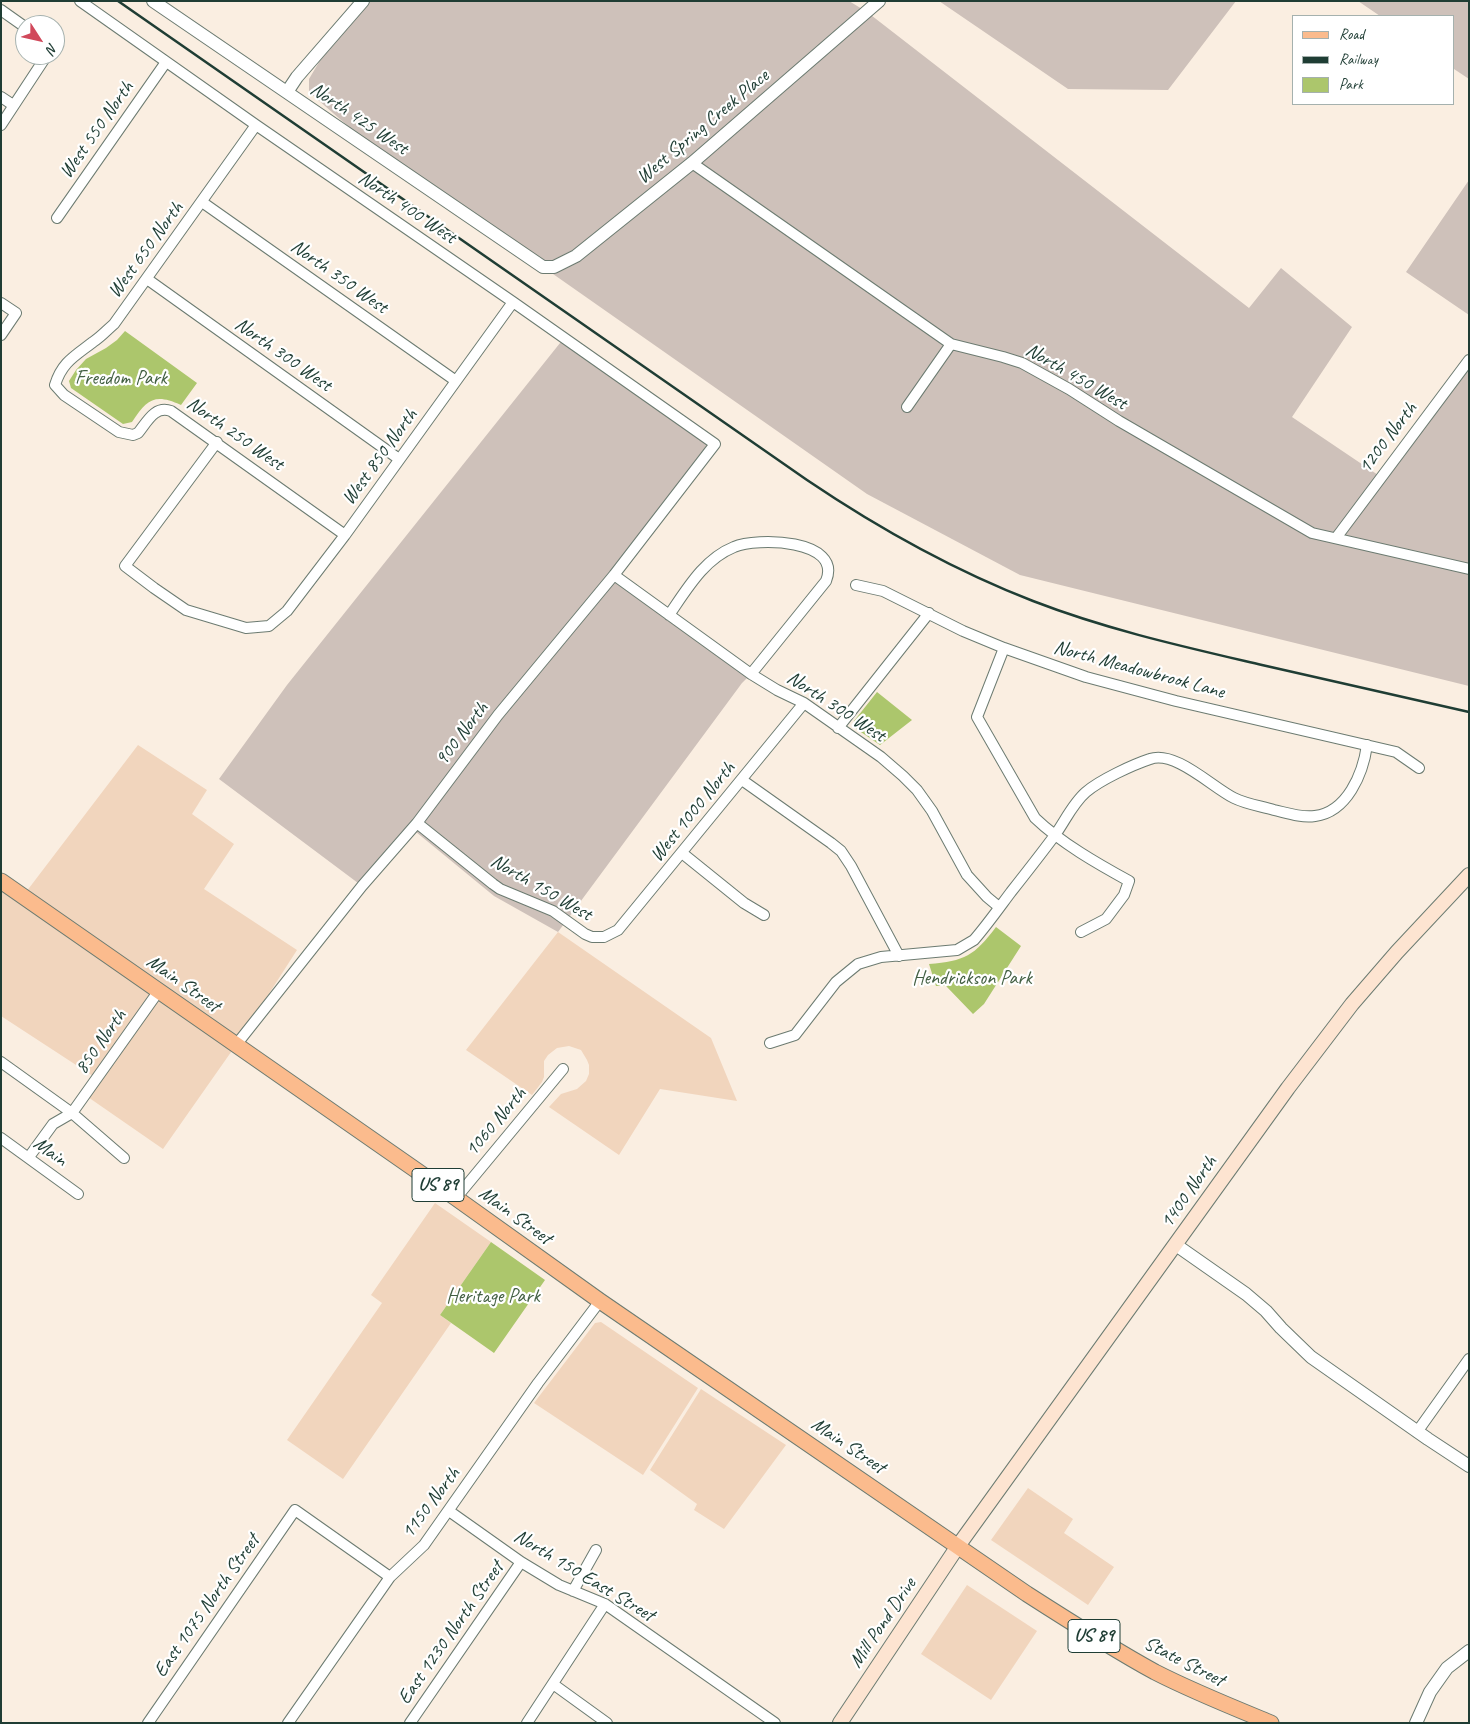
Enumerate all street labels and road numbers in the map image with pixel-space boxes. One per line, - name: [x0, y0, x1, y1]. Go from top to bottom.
- street label: West Spring Creek Place: [632, 65, 774, 189]
- street label: West 550 North: [55, 77, 139, 183]
- street label: North 425 West: [305, 77, 413, 161]
- street label: North 400 West: [353, 166, 461, 250]
- street label: West 650 North: [103, 197, 189, 303]
- street label: North 350 West: [286, 235, 392, 319]
- street label: North 300 West: [230, 313, 336, 397]
- street label: North 450 West: [1021, 338, 1131, 416]
- street label: North 250 West: [182, 392, 288, 476]
- street label: 1200 North: [1354, 398, 1422, 478]
- street label: West 850 North: [337, 404, 423, 510]
- street label: North Meadowbrook Lane: [1051, 636, 1227, 704]
- street label: North 300 West: [782, 666, 890, 748]
- street label: 900 North: [430, 697, 494, 771]
- street label: West 1000 North: [645, 757, 741, 867]
- street label: North 150 West: [486, 849, 596, 927]
- street label: Main Street: [142, 950, 224, 1018]
- street label: 850 North: [70, 1005, 132, 1079]
- street label: 1060 North: [460, 1083, 532, 1161]
- street label: Main: [28, 1132, 72, 1172]
- street label: 1400 North: [1155, 1151, 1223, 1233]
- road number: US 89: [412, 1168, 464, 1202]
- street label: Main Street: [474, 1182, 556, 1250]
- street label: Main Street: [806, 1412, 890, 1480]
- street label: 1150 North: [397, 1463, 465, 1543]
- street label: North 150 East Street: [509, 1525, 659, 1627]
- street label: East 1075 North Street: [149, 1530, 265, 1682]
- street label: East 1230 North Street: [393, 1557, 509, 1709]
- street label: Mill Pond Drive: [844, 1573, 922, 1673]
- road number: US 89: [1068, 1620, 1120, 1652]
- street label: State Street: [1140, 1632, 1228, 1692]

